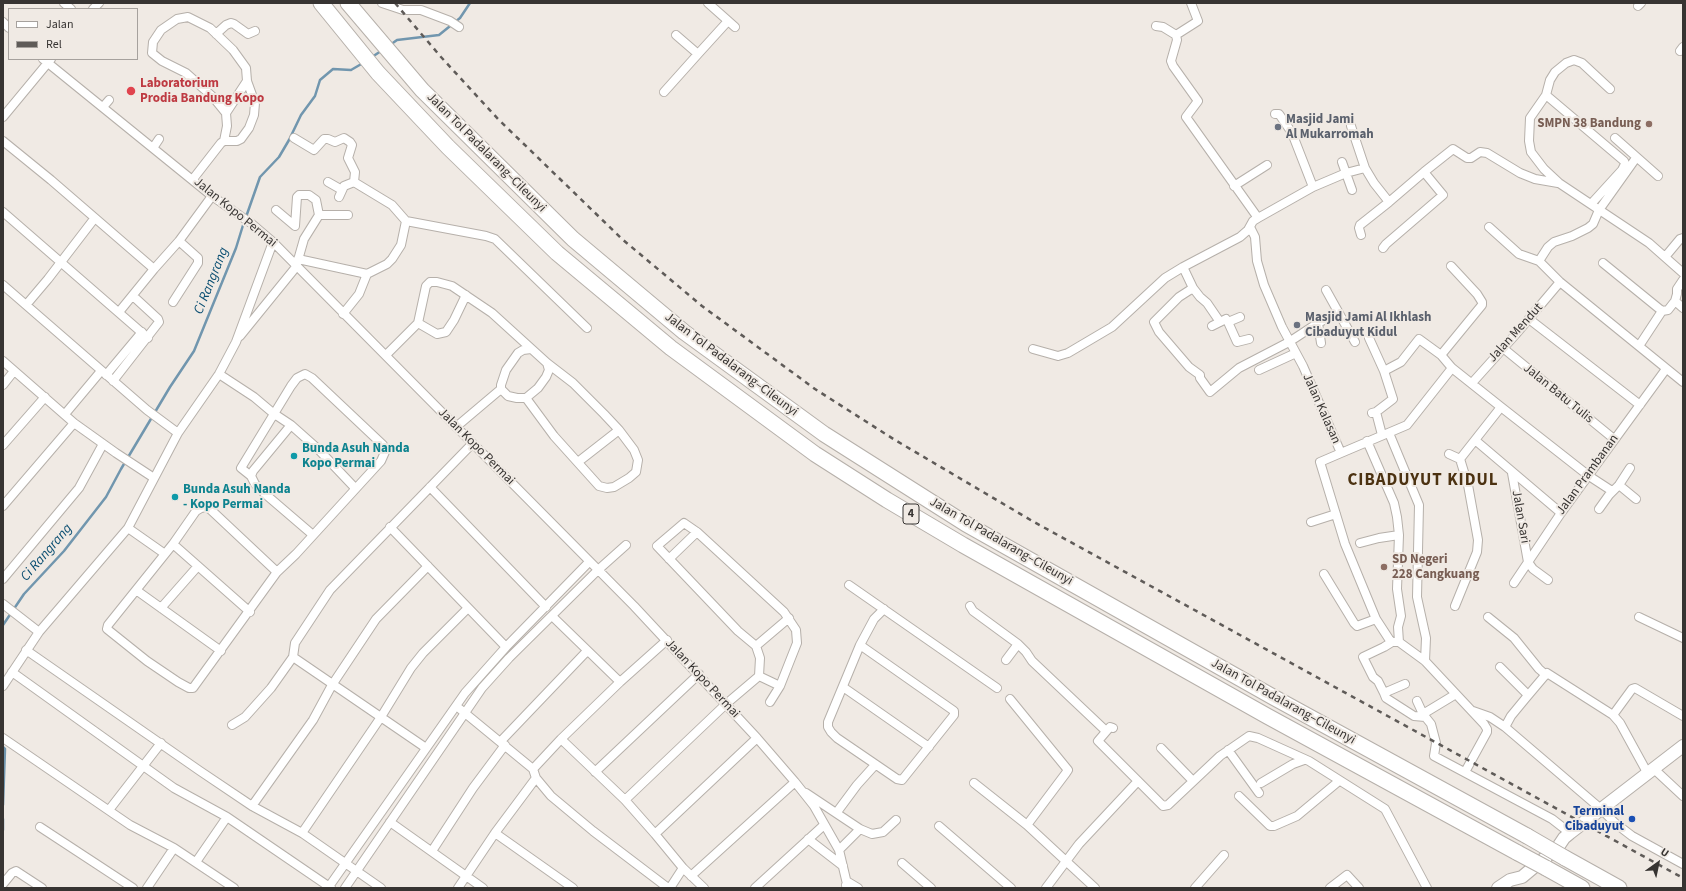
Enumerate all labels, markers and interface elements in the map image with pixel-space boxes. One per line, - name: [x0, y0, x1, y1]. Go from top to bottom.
- legend: [8, 8, 138, 60]
- text: Jalan: [46, 16, 73, 33]
- text: Rel: [46, 36, 62, 53]
- place label: Laboratorium Prodia Bandung Kopo: [140, 76, 264, 107]
- marker: Laboratorium Prodia Bandung Kopo: [125, 85, 137, 97]
- street label: Jalan Tol Padalarang–Cileunyi: [423, 90, 549, 216]
- place label: Masjid Jami Al Mukarromah: [1286, 112, 1374, 143]
- place label: SMPN 38 Bandung: [1537, 116, 1641, 132]
- marker: SMPN 38 Bandung: [1644, 119, 1654, 129]
- marker: Masjid Jami Al Mukarromah: [1273, 122, 1283, 132]
- street label: Jalan Kopo Permai: [190, 175, 280, 251]
- water label: Ci Rangrang: [191, 245, 233, 317]
- street label: Jalan Mendut: [1485, 300, 1547, 366]
- street label: Jalan Tol Padalarang–Cileunyi: [661, 310, 801, 420]
- place label: Masjid Jami Al Ikhlash Cibaduyut Kidul: [1305, 310, 1432, 341]
- marker: Masjid Jami Al Ikhlash Cibaduyut Kidul: [1292, 320, 1302, 330]
- street label: Jalan Batu Tulis: [1520, 361, 1596, 427]
- street label: Jalan Kalasan: [1299, 371, 1343, 447]
- street label: Jalan Kopo Permai: [434, 405, 518, 489]
- street label: Jalan Prambanan: [1554, 432, 1622, 518]
- place label: Bunda Asuh Nanda Kopo Permai: [302, 441, 410, 472]
- marker: Bunda Asuh Nanda Kopo Permai: [289, 451, 299, 461]
- district label: CIBADUYUT KIDUL: [1347, 471, 1499, 491]
- place label: Bunda Asuh Nanda - Kopo Permai: [183, 482, 291, 513]
- street label: Jalan Sari: [1508, 489, 1532, 545]
- marker: Bunda Asuh Nanda - Kopo Permai: [170, 492, 180, 502]
- street label: Jalan Tol Padalarang–Cileunyi: [927, 495, 1075, 589]
- road number: 4: [903, 504, 919, 524]
- water label: Ci Rangrang: [17, 521, 77, 585]
- place label: SD Negeri 228 Cangkuang: [1392, 552, 1479, 583]
- marker: SD Negeri 228 Cangkuang: [1379, 562, 1389, 572]
- street label: Jalan Kopo Permai: [661, 636, 743, 722]
- street label: Jalan Tol Padalarang–Cileunyi: [1208, 656, 1358, 748]
- place label: Terminal Cibaduyut: [1565, 804, 1624, 835]
- marker: Terminal Cibaduyut: [1627, 814, 1637, 824]
- north arrow: [1638, 843, 1678, 883]
- text: U: [1658, 844, 1672, 861]

